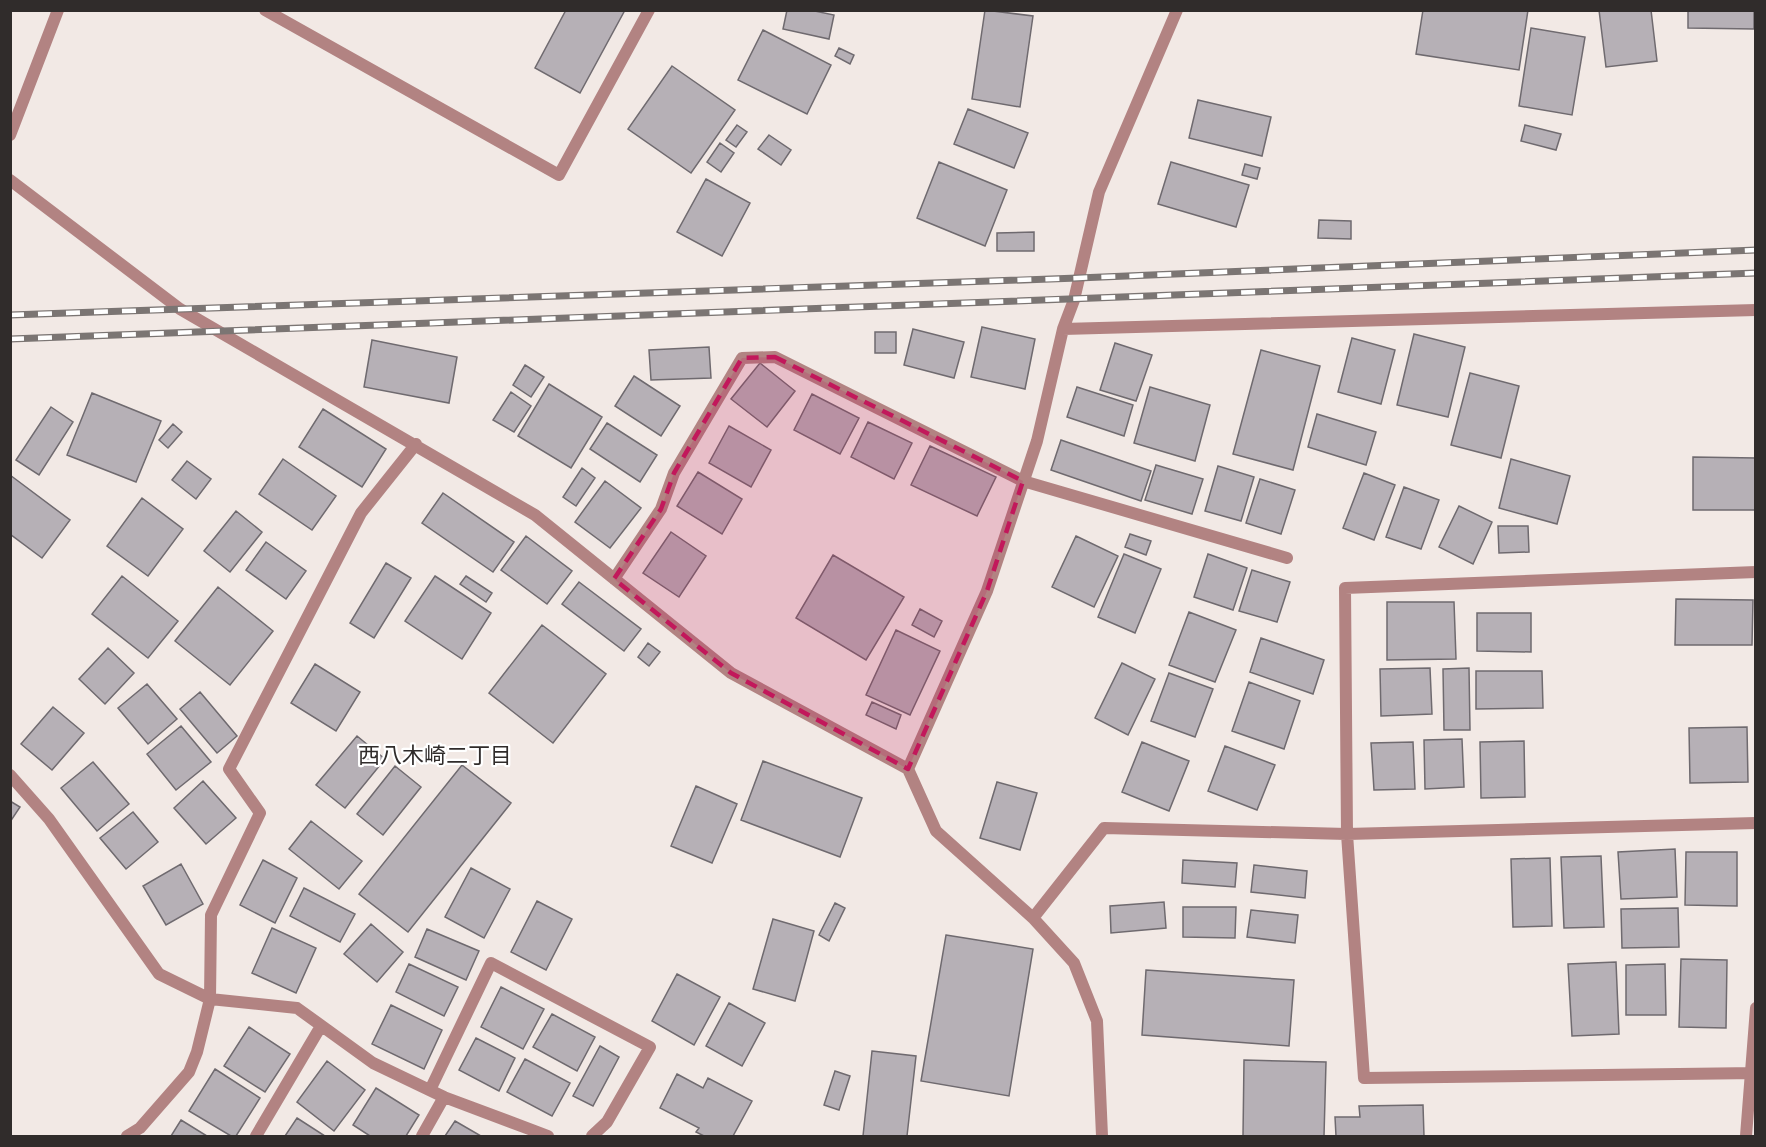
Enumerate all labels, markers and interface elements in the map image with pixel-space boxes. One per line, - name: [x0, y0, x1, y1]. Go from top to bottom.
- district label: 西八木崎二丁目: [358, 742, 512, 769]

